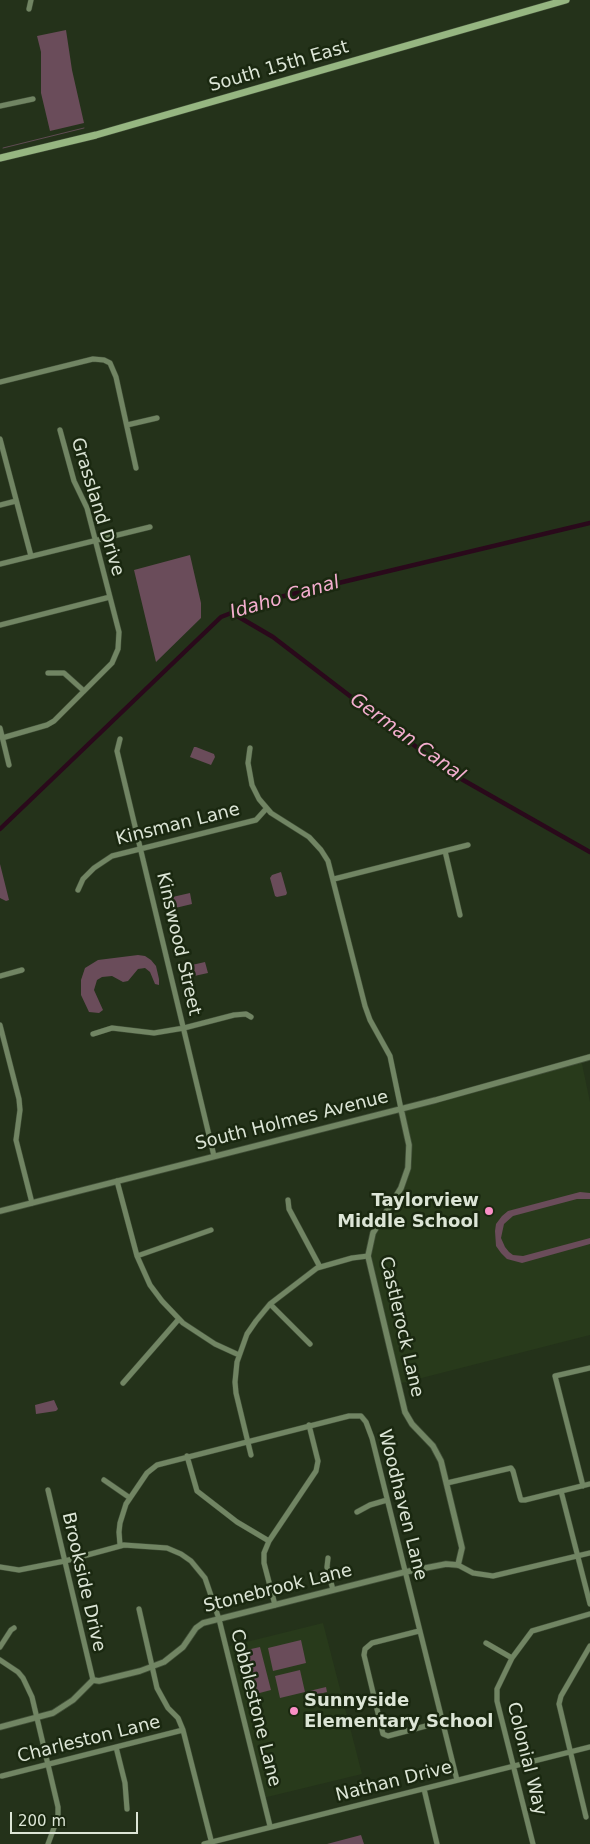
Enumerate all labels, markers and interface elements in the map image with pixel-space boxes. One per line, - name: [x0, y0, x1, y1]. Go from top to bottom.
- street label: South 15th East: [207, 37, 351, 97]
- street label: Grassland Drive: [66, 435, 128, 579]
- water label: Idaho Canal: [228, 571, 342, 625]
- water label: German Canal: [345, 689, 469, 787]
- street label: Kinsman Lane: [114, 799, 242, 851]
- street label: Kinswood Street: [151, 870, 205, 1018]
- street label: South Holmes Avenue: [193, 1087, 391, 1155]
- place label: Taylorview Middle School: [337, 1190, 479, 1232]
- marker: Taylorview Middle School: [483, 1205, 495, 1217]
- street label: Castlerock Lane: [374, 1255, 428, 1399]
- street label: Woodhaven Lane: [373, 1427, 431, 1583]
- street label: Brookside Drive: [56, 1510, 110, 1654]
- street label: Stonebrook Lane: [202, 1560, 354, 1618]
- street label: Cobblestone Lane: [225, 1627, 285, 1789]
- place label: Sunnyside Elementary School: [304, 1690, 493, 1732]
- street label: Colonial Way: [501, 1700, 551, 1818]
- marker: Sunnyside Elementary School: [288, 1705, 300, 1717]
- street label: Charleston Lane: [15, 1712, 163, 1768]
- street label: Nathan Drive: [334, 1757, 454, 1807]
- scale bar: [12, 1802, 140, 1834]
- text: 200 m: [18, 1812, 66, 1830]

